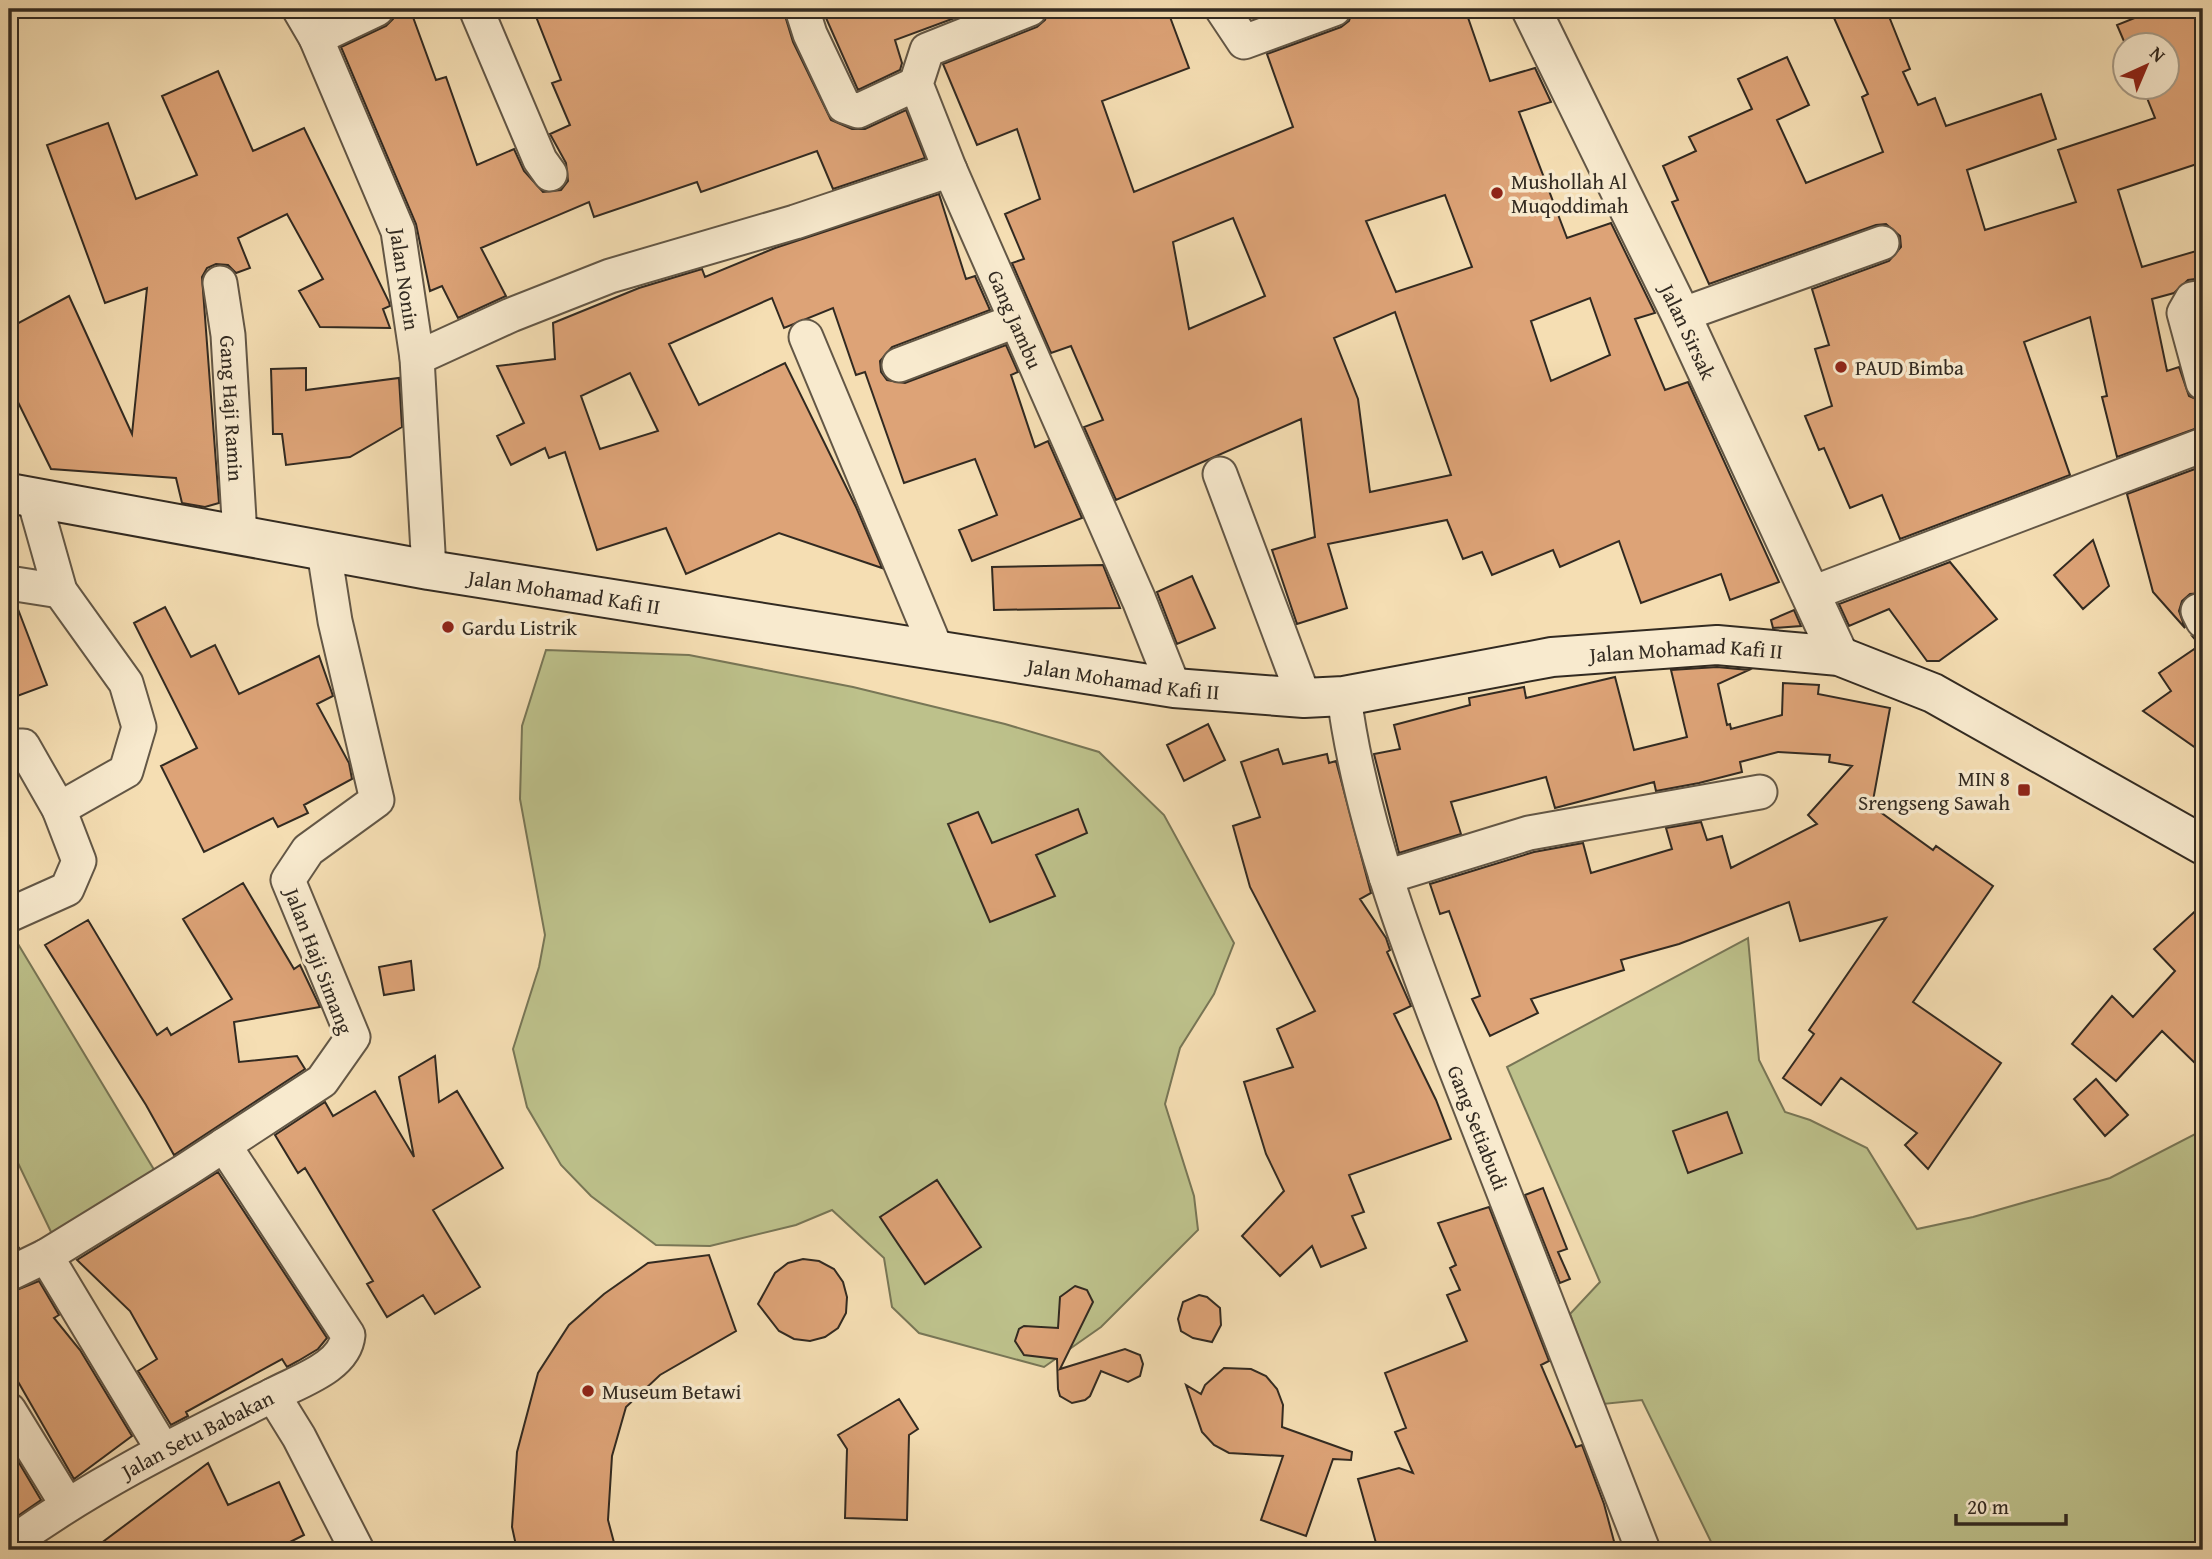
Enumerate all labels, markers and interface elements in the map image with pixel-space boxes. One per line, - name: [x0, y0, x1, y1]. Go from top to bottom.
- north arrow: [2110, 32, 2180, 102]
- text: N: [2144, 39, 2172, 68]
- place label: Mushollah Al Muqoddimah: [1511, 166, 1629, 221]
- marker: Mushollah Al Muqoddimah: [1489, 185, 1505, 201]
- street label: Jalan Nonin: [382, 223, 428, 332]
- street label: Gang Jambu: [980, 265, 1051, 374]
- street label: Jalan Sirsak: [1651, 276, 1724, 385]
- street label: Gang Haji Ramin: [213, 334, 252, 482]
- place label: PAUD Bimba: [1855, 352, 1964, 383]
- marker: PAUD Bimba: [1833, 359, 1849, 375]
- street label: Jalan Mohamad Kafi II: [463, 560, 663, 622]
- place label: Gardu Listrik: [462, 612, 577, 643]
- marker: Gardu Listrik: [440, 619, 456, 635]
- street label: Jalan Mohamad Kafi II: [1585, 629, 1784, 670]
- street label: Jalan Mohamad Kafi II: [1022, 649, 1221, 707]
- place label: MIN 8 Srengseng Sawah: [1858, 763, 2010, 818]
- marker: MIN 8 Srengseng Sawah: [2016, 782, 2032, 798]
- street label: Jalan Haji Simang: [276, 881, 361, 1039]
- street label: Gang Setiabudi: [1440, 1060, 1517, 1195]
- place label: Museum Betawi: [602, 1376, 742, 1407]
- street label: Jalan Setu Babakan: [113, 1382, 279, 1488]
- marker: Museum Betawi: [580, 1383, 596, 1399]
- scale bar: [1956, 1482, 2067, 1526]
- text: 20 m: [1967, 1491, 2009, 1522]

